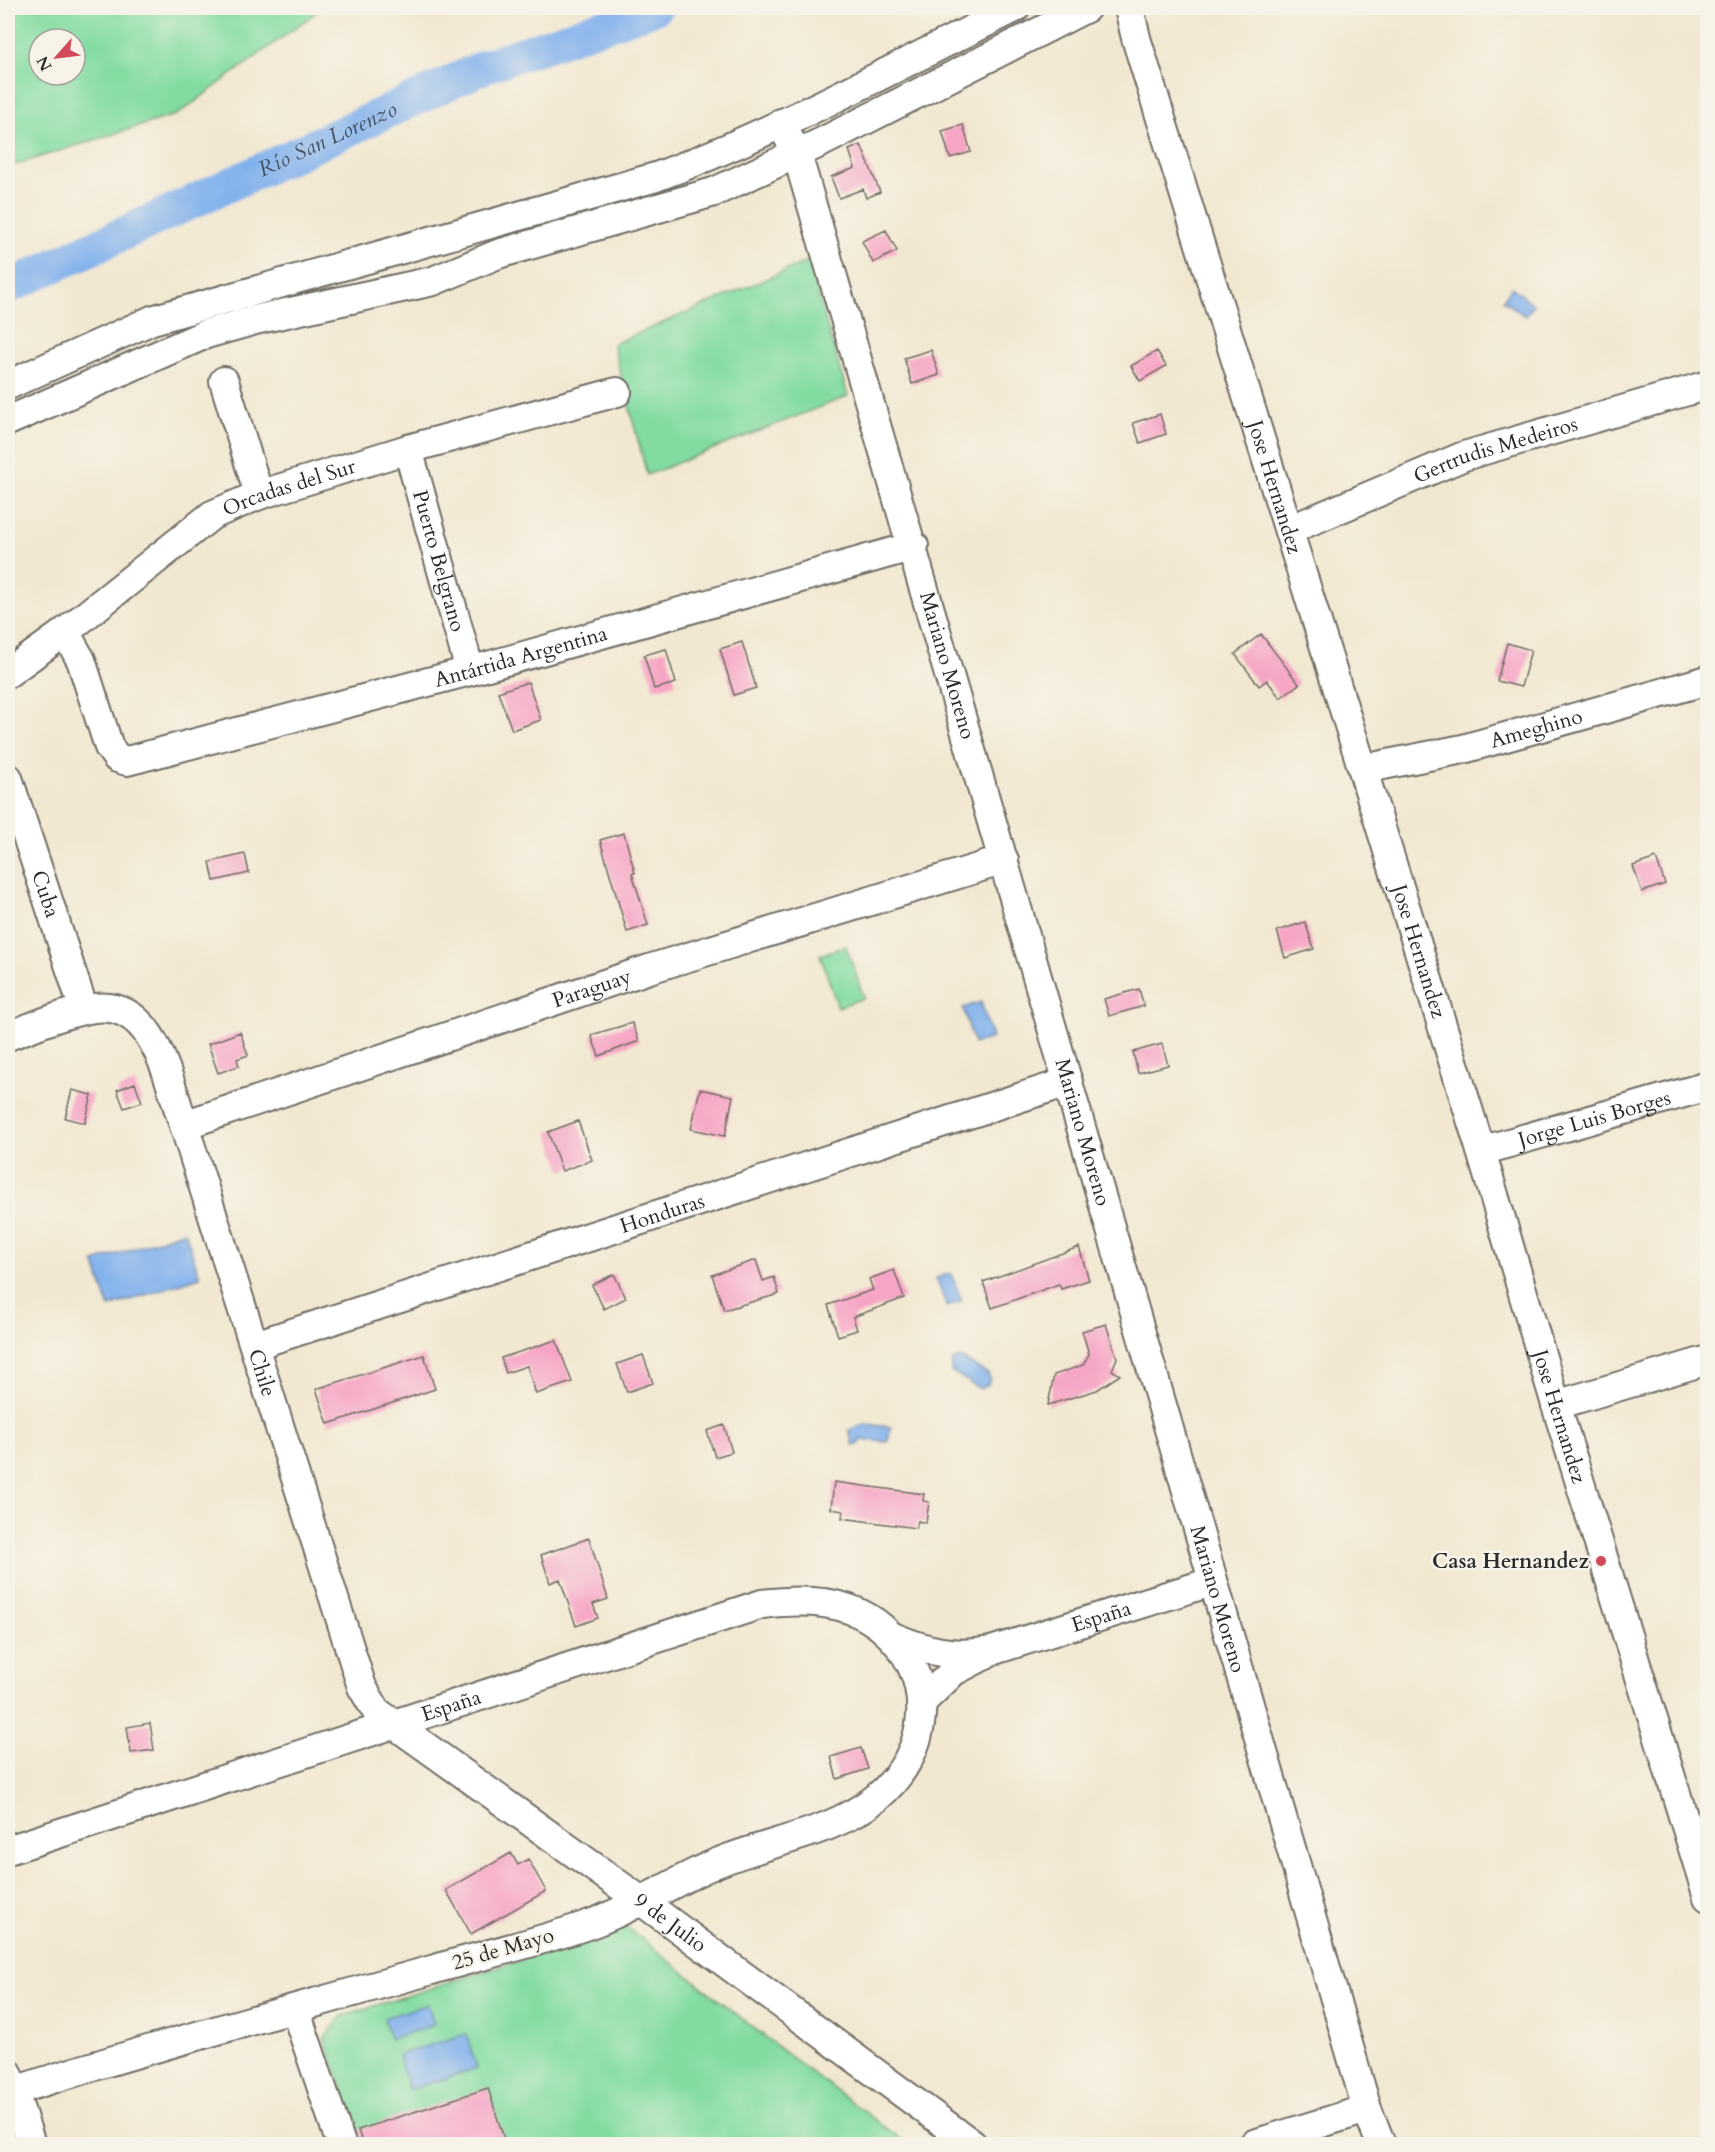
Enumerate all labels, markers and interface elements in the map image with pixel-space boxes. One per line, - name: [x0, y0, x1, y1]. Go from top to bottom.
- north arrow: [27, 27, 87, 87]
- text: N: [32, 52, 58, 75]
- water label: Río San Lorenzo: [253, 94, 402, 184]
- street label: Gertrudis Medeiros: [1409, 409, 1581, 490]
- street label: Jose Hernandez: [1240, 414, 1310, 558]
- street label: Orcadas del Sur: [218, 451, 359, 523]
- street label: Puerto Belgrano: [406, 487, 473, 635]
- street label: Mariano Moreno: [912, 588, 983, 742]
- street label: Antártida Argentina: [431, 619, 610, 694]
- street label: Ameghino: [1487, 702, 1586, 755]
- street label: Cuba: [25, 867, 67, 921]
- street label: Jose Hernandez: [1384, 878, 1454, 1022]
- street label: Paraguay: [548, 961, 635, 1015]
- street label: Mariano Moreno: [1048, 1055, 1118, 1209]
- street label: Jorge Luis Borges: [1512, 1083, 1674, 1155]
- street label: Honduras: [616, 1186, 708, 1241]
- street label: Jose Hernandez: [1525, 1343, 1594, 1488]
- street label: Chile: [241, 1345, 284, 1400]
- street label: Mariano Moreno: [1183, 1522, 1253, 1676]
- place label: Casa Hernandez: [1432, 1547, 1590, 1576]
- marker: Casa Hernandez: [1594, 1554, 1608, 1568]
- street label: España: [1067, 1593, 1135, 1639]
- street label: España: [417, 1682, 485, 1729]
- street label: 9 de Julio: [628, 1886, 713, 1959]
- street label: 25 de Mayo: [449, 1921, 557, 1977]

